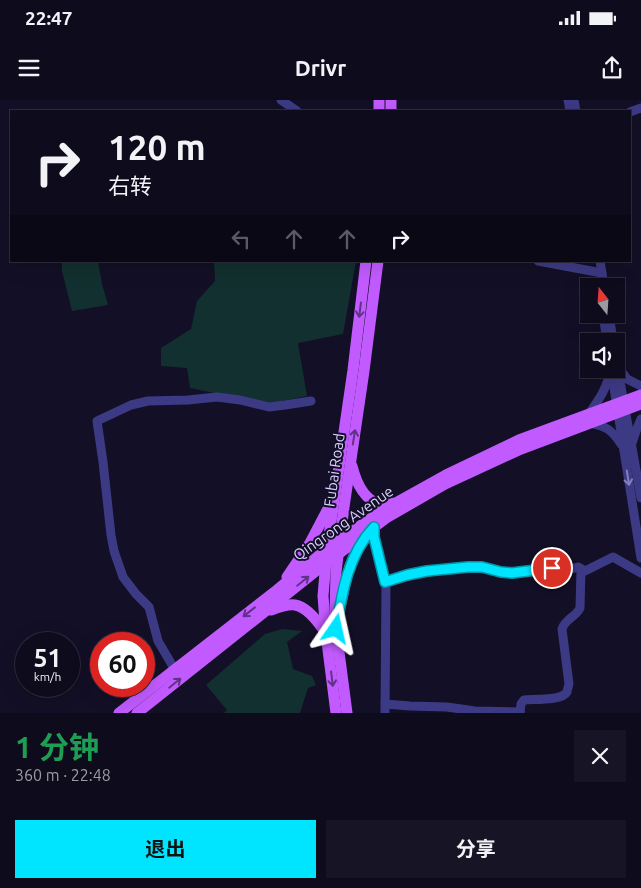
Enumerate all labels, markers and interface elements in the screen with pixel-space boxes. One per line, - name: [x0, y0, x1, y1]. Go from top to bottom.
- text: 22:47: [25, 7, 73, 29]
- icon: menu: [15, 54, 43, 82]
- icon: share: [598, 54, 626, 82]
- text: Drivr: [295, 55, 346, 80]
- text: 120 m: [108, 127, 206, 167]
- icon: right: [25, 130, 90, 195]
- text: 右转: [108, 173, 152, 198]
- icon: left: [227, 225, 255, 253]
- icon: ahead: [280, 225, 308, 253]
- icon: ahead: [333, 225, 361, 253]
- icon: right: [386, 225, 414, 253]
- north arrow: [580, 278, 625, 322]
- map controls: [580, 278, 625, 378]
- one-way arrow: [355, 301, 365, 317]
- button: sound: [580, 333, 625, 378]
- one-way arrow: [349, 429, 359, 445]
- street label: Fubai Road: [320, 432, 348, 508]
- one-way arrow: [624, 469, 634, 485]
- street label: Qingrong Avenue: [290, 482, 396, 564]
- pin: [531, 547, 573, 589]
- icon: arrive: [538, 554, 566, 582]
- one-way arrow: [296, 576, 309, 587]
- position arrow: [309, 602, 361, 654]
- one-way arrow: [243, 606, 256, 617]
- speed limit sign: 60: [90, 632, 155, 697]
- text: 51: [33, 644, 62, 672]
- text: km/h: [34, 670, 61, 683]
- one-way arrow: [327, 671, 337, 687]
- one-way arrow: [169, 677, 182, 688]
- text: 1 分钟: [15, 730, 99, 764]
- button: close: [574, 730, 626, 782]
- text: 360 m · 22:48: [15, 766, 111, 784]
- button: 退出: [15, 820, 316, 878]
- button: 分享: [326, 820, 626, 878]

